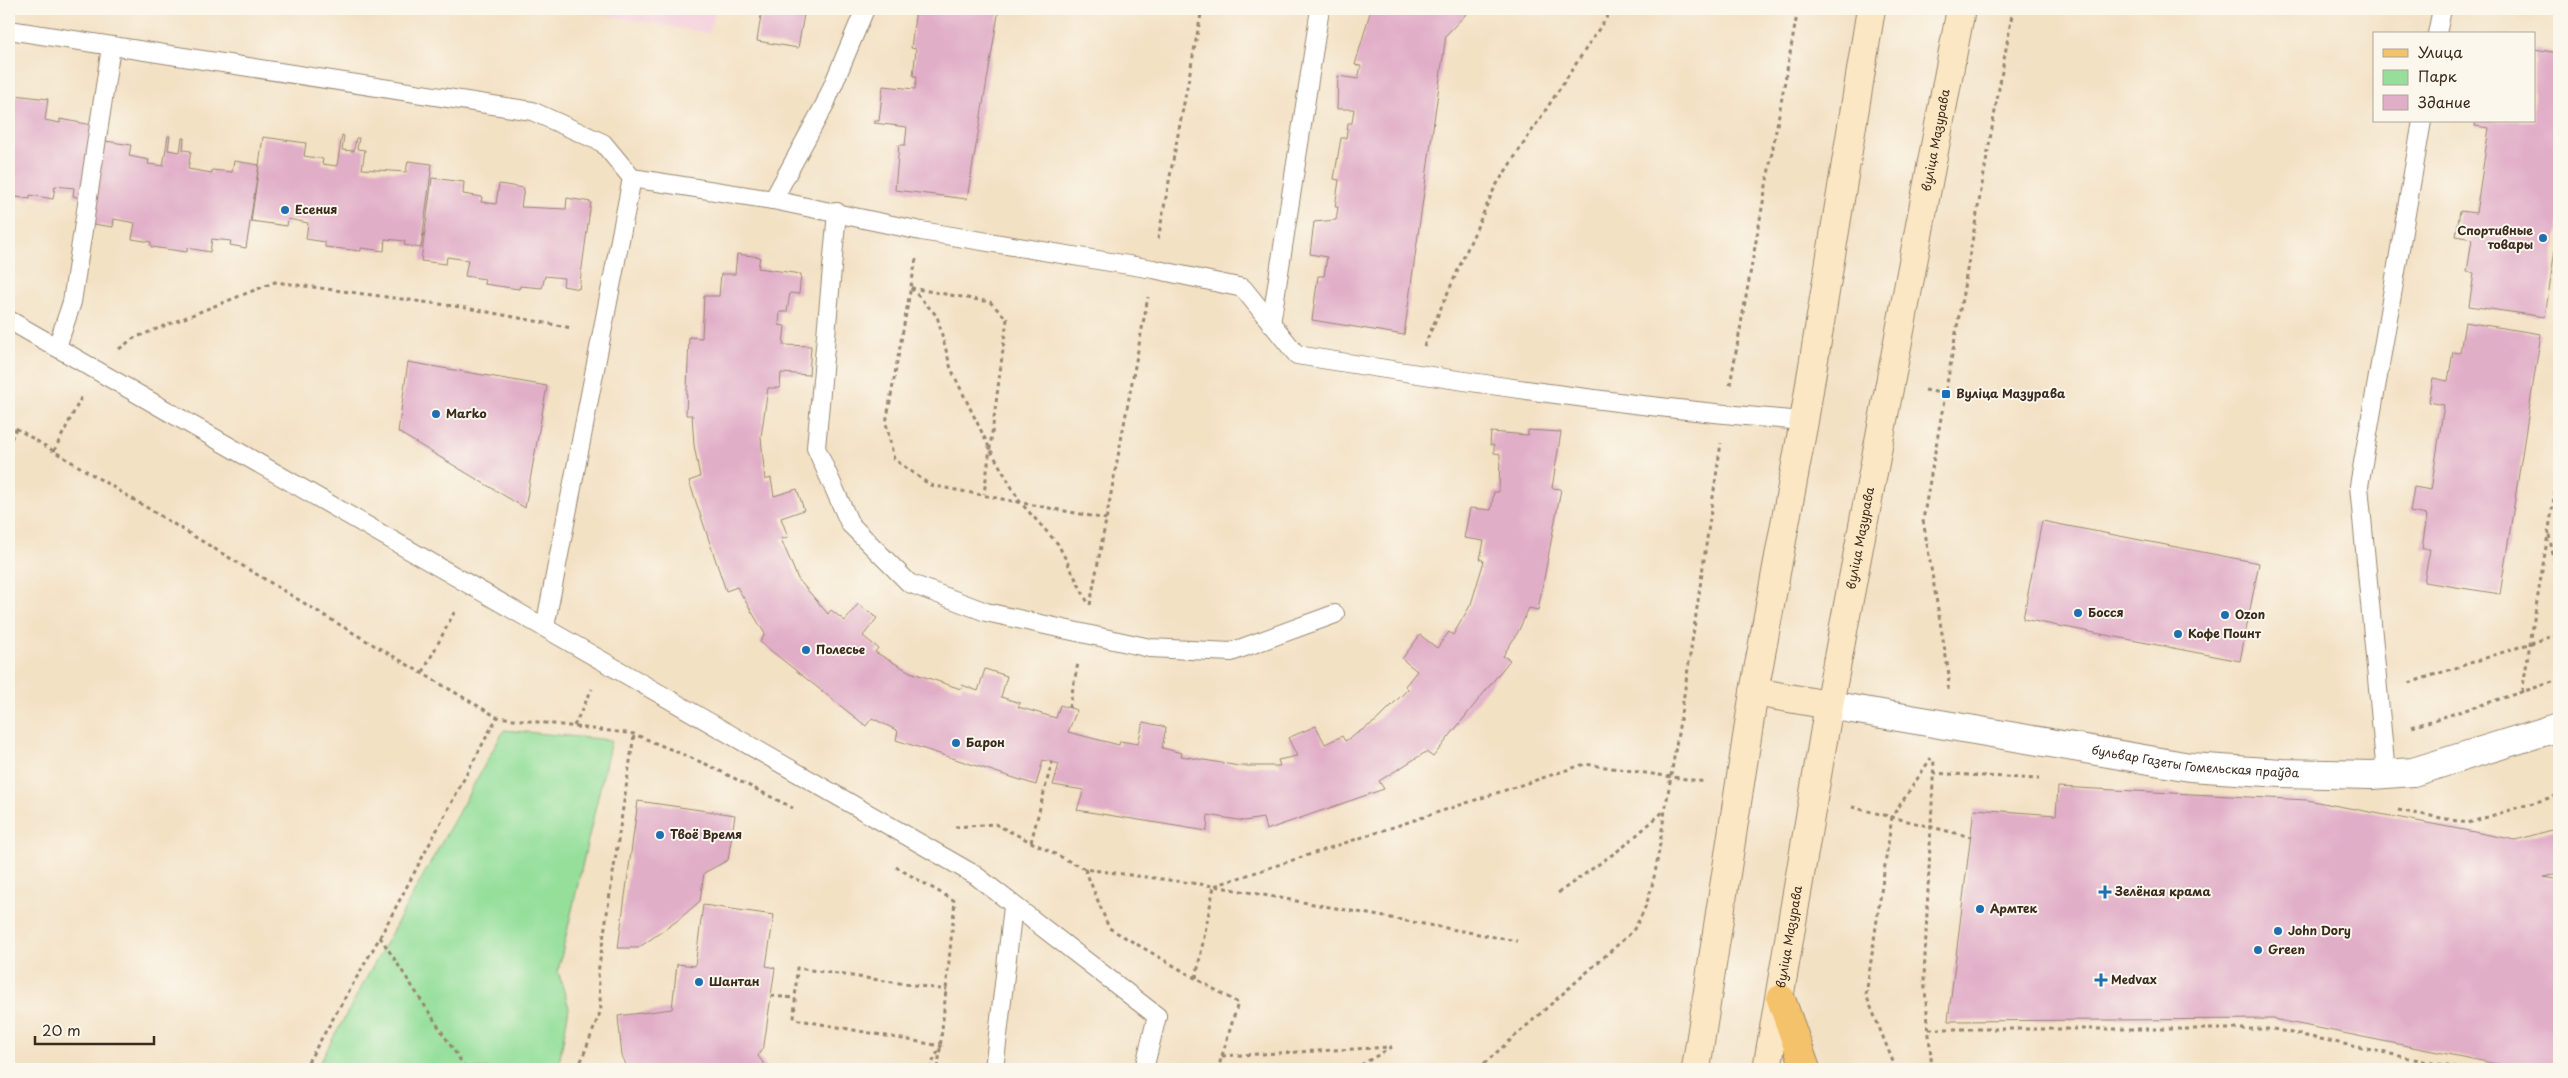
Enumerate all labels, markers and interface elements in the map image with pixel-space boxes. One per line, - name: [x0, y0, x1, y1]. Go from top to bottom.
- legend: [2373, 32, 2536, 122]
- text: Улица: [2418, 40, 2463, 63]
- text: Парк: [2418, 64, 2457, 87]
- street label: вуліца Мазурава: [1917, 87, 1954, 193]
- text: Здание: [2418, 90, 2471, 113]
- place label: Есения: [295, 200, 338, 218]
- marker: Есения: [279, 204, 291, 216]
- place label: Спортивные товары: [2457, 221, 2533, 253]
- marker: Спортивные товары: [2537, 232, 2549, 244]
- place label: Вуліца Мазурава: [1956, 384, 2066, 402]
- marker: Вуліца Мазурава: [1940, 388, 1952, 400]
- place label: Marko: [446, 404, 487, 422]
- marker: Marko: [430, 408, 442, 420]
- street label: вуліца Мазурава: [1841, 485, 1878, 591]
- place label: Босся: [2088, 603, 2124, 621]
- place label: Ozon: [2235, 605, 2265, 623]
- marker: Босся: [2072, 607, 2084, 619]
- marker: Ozon: [2219, 609, 2231, 621]
- place label: Кофе Поинт: [2188, 624, 2262, 642]
- marker: Кофе Поинт: [2172, 628, 2184, 640]
- place label: Полесье: [816, 640, 865, 658]
- marker: Полесье: [800, 644, 812, 656]
- place label: Барон: [966, 733, 1005, 751]
- marker: Барон: [950, 737, 962, 749]
- street label: бульвар Газеты Гомельская праўда: [2090, 740, 2300, 781]
- place label: Твоё Время: [670, 825, 742, 843]
- marker: Твоё Время: [654, 829, 666, 841]
- place label: Зелёная крама: [2114, 882, 2212, 900]
- street label: вуліца Мазурава: [1771, 884, 1806, 989]
- marker: Зелёная крама: [2099, 886, 2111, 898]
- place label: Армтек: [1990, 899, 2038, 917]
- marker: Армтек: [1974, 903, 1986, 915]
- place label: John Dory: [2288, 921, 2351, 939]
- marker: John Dory: [2272, 925, 2284, 937]
- place label: Green: [2268, 940, 2305, 958]
- marker: Green: [2252, 944, 2264, 956]
- place label: Medvax: [2111, 970, 2157, 988]
- place label: Шантан: [709, 972, 760, 990]
- marker: Medvax: [2095, 974, 2107, 986]
- marker: Шантан: [693, 976, 705, 988]
- scale bar: [35, 1013, 154, 1045]
- text: 20 m: [42, 1018, 81, 1041]

